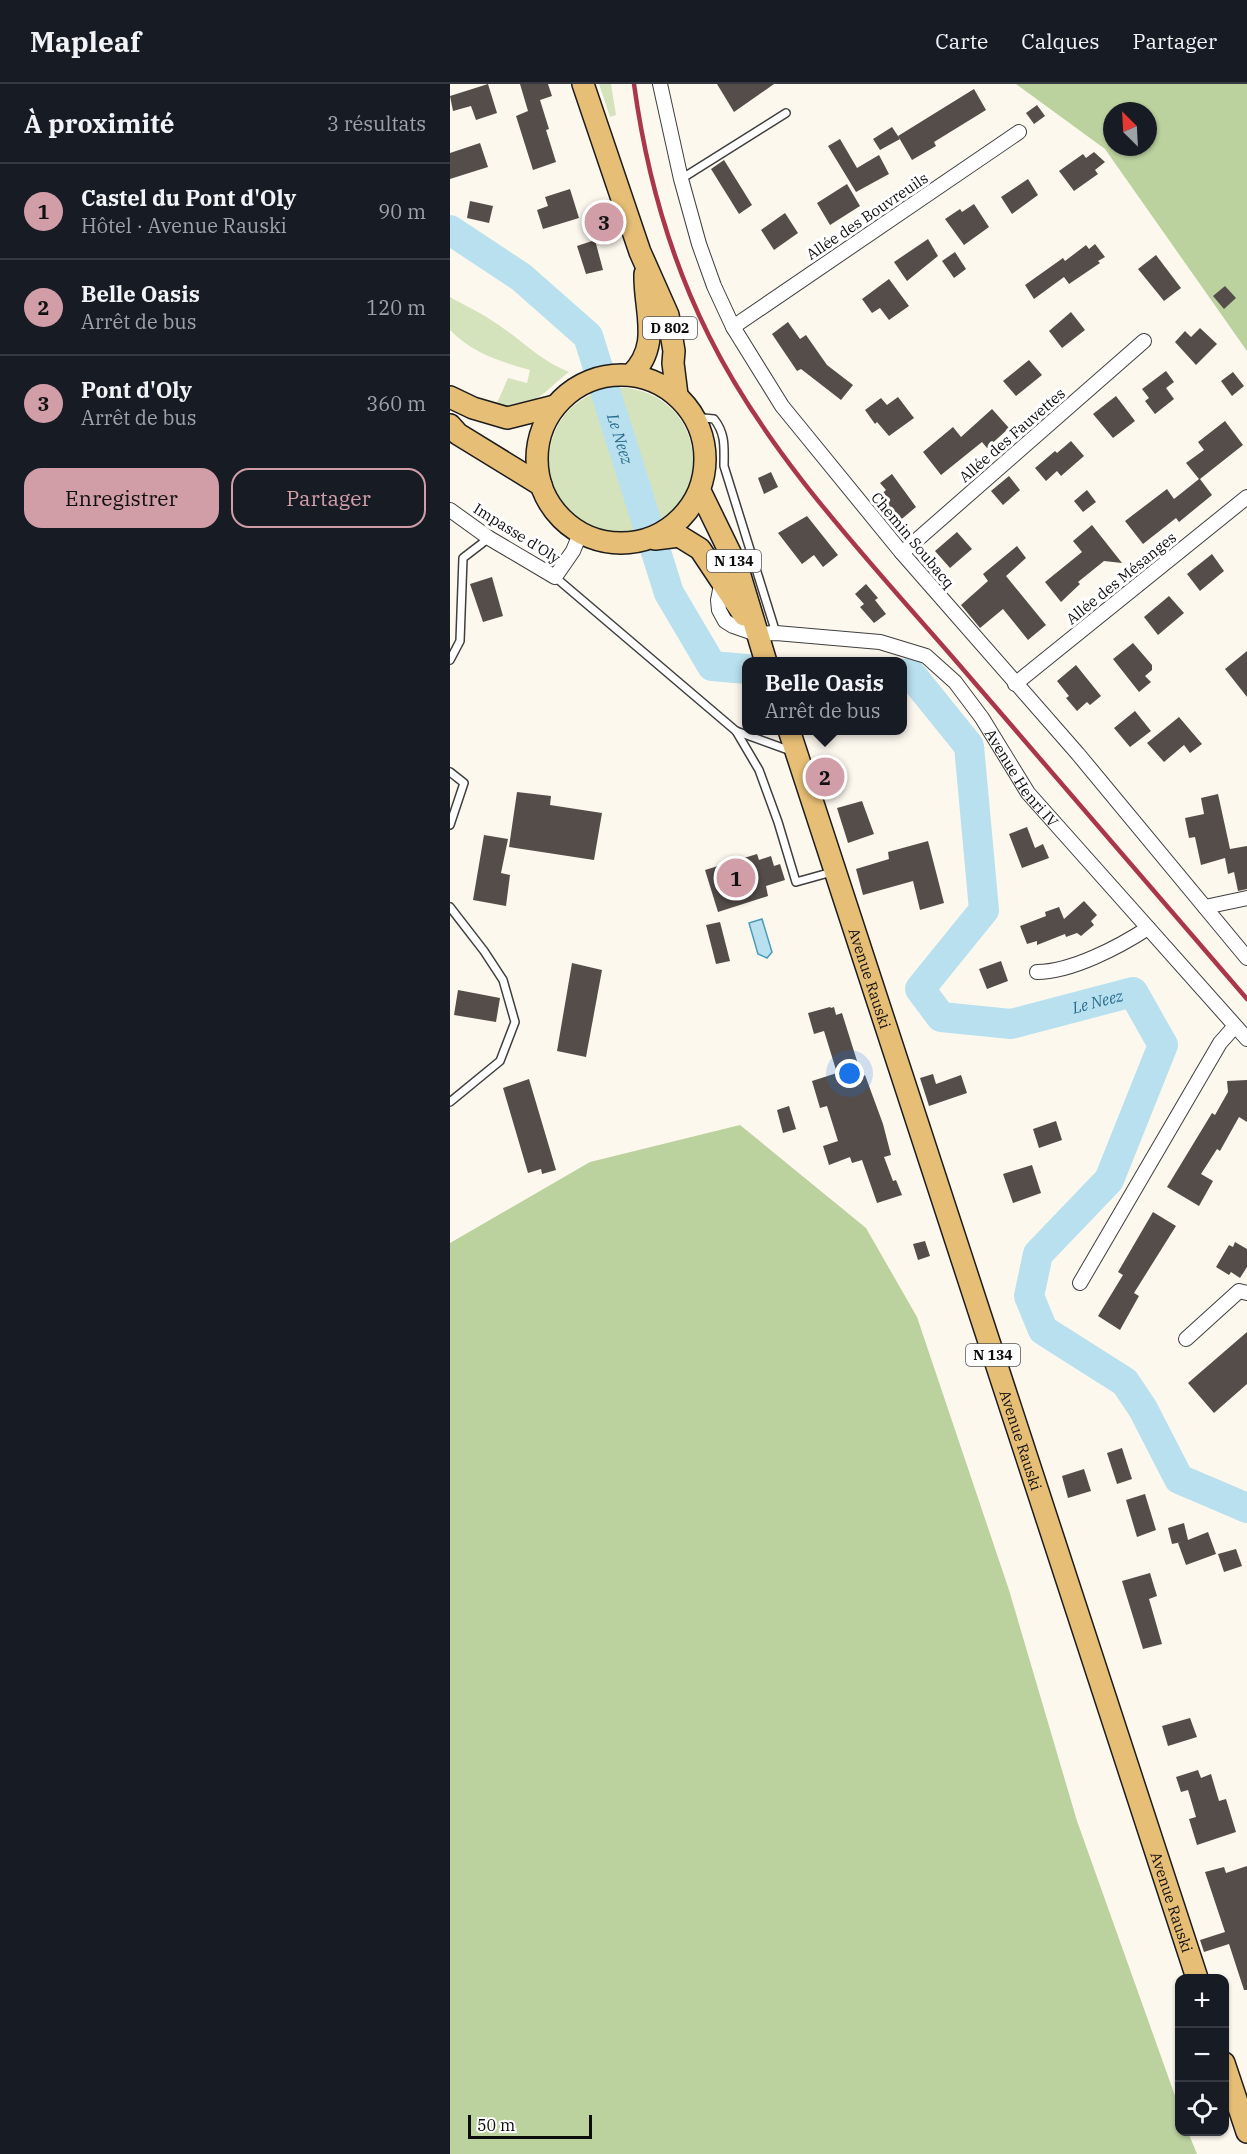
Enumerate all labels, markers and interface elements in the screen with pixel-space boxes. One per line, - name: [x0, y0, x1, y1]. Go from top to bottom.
- text: Mapleaf: [30, 23, 141, 60]
- text: Carte: [935, 27, 988, 55]
- text: Calques: [1021, 27, 1100, 55]
- text: Partager: [1133, 27, 1217, 55]
- north arrow: [1103, 102, 1157, 156]
- text: À proximité: [24, 106, 175, 140]
- text: 3 résultats: [327, 110, 426, 137]
- street label: Allée des Bouvreuils: [802, 168, 932, 264]
- text: Castel du Pont d'Oly: [81, 183, 296, 212]
- text: 1: [38, 198, 50, 225]
- text: 90 m: [378, 198, 426, 225]
- pin: 3: [584, 200, 624, 244]
- text: Hôtel · Avenue Rauski: [81, 212, 287, 239]
- text: Belle Oasis: [81, 279, 200, 308]
- text: 2: [38, 294, 50, 321]
- text: 120 m: [366, 294, 426, 321]
- text: Arrêt de bus: [81, 308, 196, 335]
- road number: D 802: [643, 317, 697, 339]
- text: Pont d'Oly: [81, 375, 192, 404]
- street label: Allée des Fauvettes: [955, 384, 1069, 486]
- text: 3: [38, 390, 50, 417]
- text: 360 m: [366, 390, 426, 417]
- text: Arrêt de bus: [81, 404, 196, 431]
- water label: Le Neez: [603, 410, 638, 467]
- button: Enregistrer: [24, 468, 219, 528]
- button: Partager: [231, 468, 426, 528]
- street label: Chemin Soubacq: [867, 488, 959, 592]
- street label: Impasse d'Oly: [470, 499, 564, 567]
- street label: Allée des Mésanges: [1062, 528, 1180, 628]
- road number: N 134: [707, 550, 761, 572]
- popup: [742, 657, 907, 735]
- text: Belle Oasis: [765, 668, 884, 697]
- text: Arrêt de bus: [765, 697, 881, 724]
- street label: Avenue Henri IV: [981, 725, 1063, 830]
- pin: 2: [806, 754, 844, 800]
- pin: 1: [716, 856, 756, 900]
- street label: Avenue Rauski: [845, 925, 895, 1031]
- water label: Le Neez: [1069, 985, 1126, 1018]
- your location: [835, 1059, 864, 1088]
- road number: N 134: [966, 1344, 1020, 1366]
- street label: Avenue Rauski: [996, 1387, 1046, 1493]
- street label: Avenue Rauski: [1147, 1849, 1198, 1955]
- map controls: [1175, 1974, 1229, 2136]
- button: +: [1175, 1974, 1229, 2028]
- button: −: [1175, 2028, 1229, 2082]
- button: locate: [1175, 2082, 1229, 2136]
- scale bar: [468, 2112, 592, 2140]
- text: 50 m: [477, 2115, 515, 2135]

